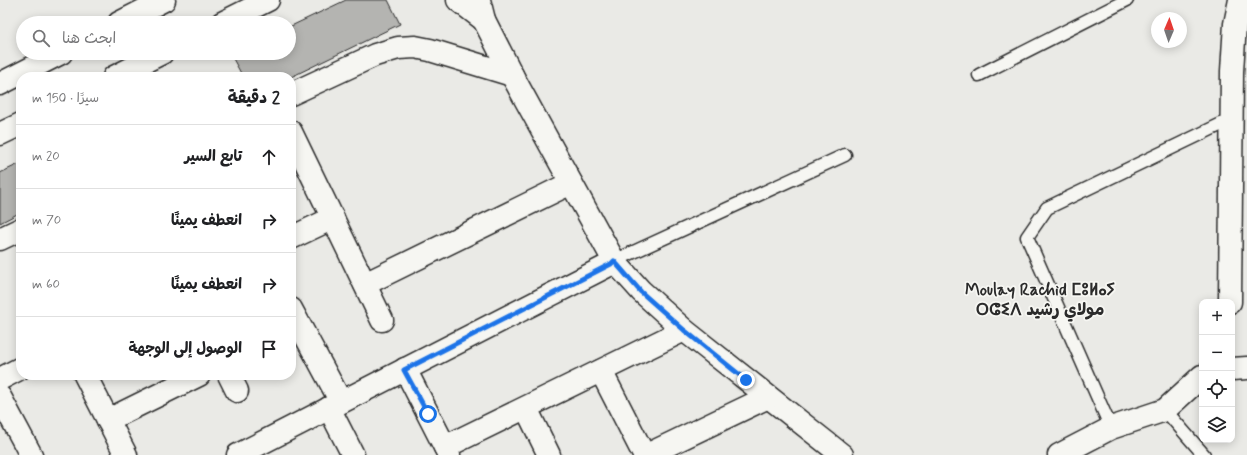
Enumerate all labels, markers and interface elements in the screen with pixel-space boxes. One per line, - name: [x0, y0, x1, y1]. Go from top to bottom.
- north arrow: [1151, 12, 1187, 48]
- search box: [16, 16, 296, 60]
- icon: search: [30, 27, 52, 49]
- text: ابحث هنا: [62, 29, 116, 49]
- text: 2 دقيقة: [228, 87, 280, 109]
- text: سيرًا · 150 m: [32, 90, 99, 107]
- icon: ahead: [258, 146, 280, 168]
- text: تابع السير: [184, 147, 242, 167]
- text: 20 m: [32, 148, 60, 165]
- icon: right: [258, 210, 280, 232]
- text: انعطف يمينًا: [171, 211, 242, 231]
- text: 70 m: [32, 212, 61, 229]
- icon: right: [258, 274, 280, 296]
- text: انعطف يمينًا: [171, 275, 242, 295]
- text: 60 m: [32, 276, 60, 293]
- district label: Moulay Rachid ⵎⵓⵍⴰⵢ ⵔⵛⵉⴷ مولاي رشيد: [965, 279, 1115, 322]
- map controls: [1199, 299, 1235, 443]
- button: +: [1199, 299, 1235, 335]
- button: −: [1199, 335, 1235, 371]
- icon: arrive: [258, 338, 280, 360]
- text: الوصول إلى الوجهة: [128, 339, 242, 359]
- route end: [737, 371, 755, 389]
- button: locate: [1199, 371, 1235, 407]
- route start: [419, 405, 437, 423]
- button: layers: [1199, 407, 1235, 443]

